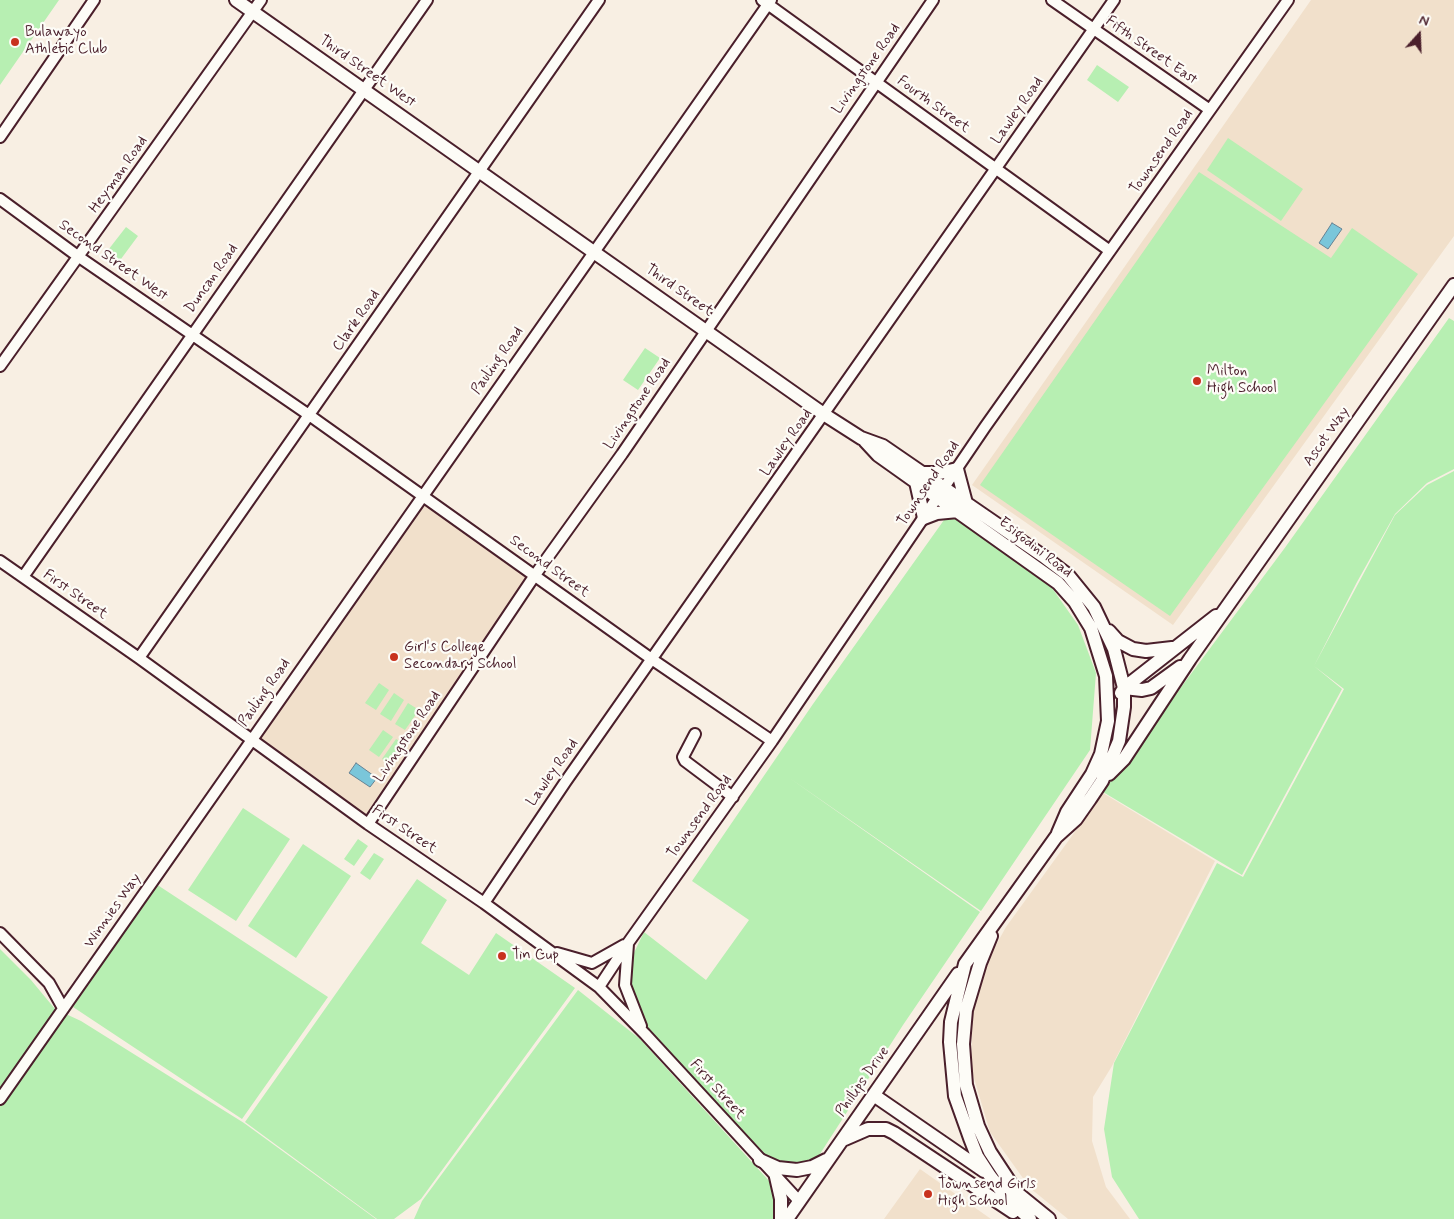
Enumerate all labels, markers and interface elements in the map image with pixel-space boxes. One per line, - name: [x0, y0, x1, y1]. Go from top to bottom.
- north arrow: [1394, 10, 1444, 60]
- text: N: [1417, 11, 1432, 31]
- street label: Fifth Street East: [1102, 13, 1200, 89]
- street label: Livingstone Road: [829, 20, 905, 118]
- place label: Bulawayo Athletic Club: [25, 24, 107, 59]
- street label: Third Street West: [315, 32, 419, 112]
- marker: Bulawayo Athletic Club: [9, 36, 21, 48]
- street label: Fourth Street: [893, 72, 973, 138]
- street label: Lawley Road: [988, 74, 1048, 148]
- street label: Townsend Road: [1126, 106, 1198, 198]
- street label: Heyman Road: [86, 133, 152, 217]
- street label: Second Street West: [55, 217, 171, 305]
- street label: Duncan Road: [182, 241, 242, 317]
- street label: Third Street: [641, 261, 717, 321]
- street label: Clark Road: [329, 287, 385, 355]
- street label: Pauling Road: [468, 324, 528, 398]
- street label: Livingstone Road: [601, 355, 675, 453]
- place label: Milton High School: [1207, 363, 1277, 398]
- marker: Milton High School: [1191, 375, 1203, 387]
- street label: Ascot Way: [1300, 404, 1354, 470]
- street label: Lawley Road: [757, 406, 817, 480]
- street label: Townsend Road: [894, 438, 964, 530]
- street label: Esigodini Road: [995, 514, 1075, 582]
- street label: Second Street: [506, 532, 592, 602]
- street label: First Street: [39, 566, 111, 624]
- place label: Girl's College Secondary School: [404, 639, 516, 674]
- marker: Girl's College Secondary School: [388, 651, 400, 663]
- street label: Pauling Road: [235, 656, 295, 730]
- street label: Livingstone Road: [371, 688, 445, 786]
- street label: Lawley Road: [523, 736, 583, 810]
- street label: Townsend Road: [664, 772, 736, 862]
- street label: First Street: [368, 802, 440, 858]
- street label: Winnies Way: [81, 870, 145, 952]
- place label: Tin Cup: [512, 947, 559, 965]
- marker: Tin Cup: [496, 950, 508, 962]
- street label: Phillips Drive: [832, 1043, 894, 1121]
- street label: First Street: [685, 1056, 749, 1124]
- place label: Townsend Girls High School: [938, 1176, 1036, 1211]
- marker: Townsend Girls High School: [922, 1188, 934, 1200]

